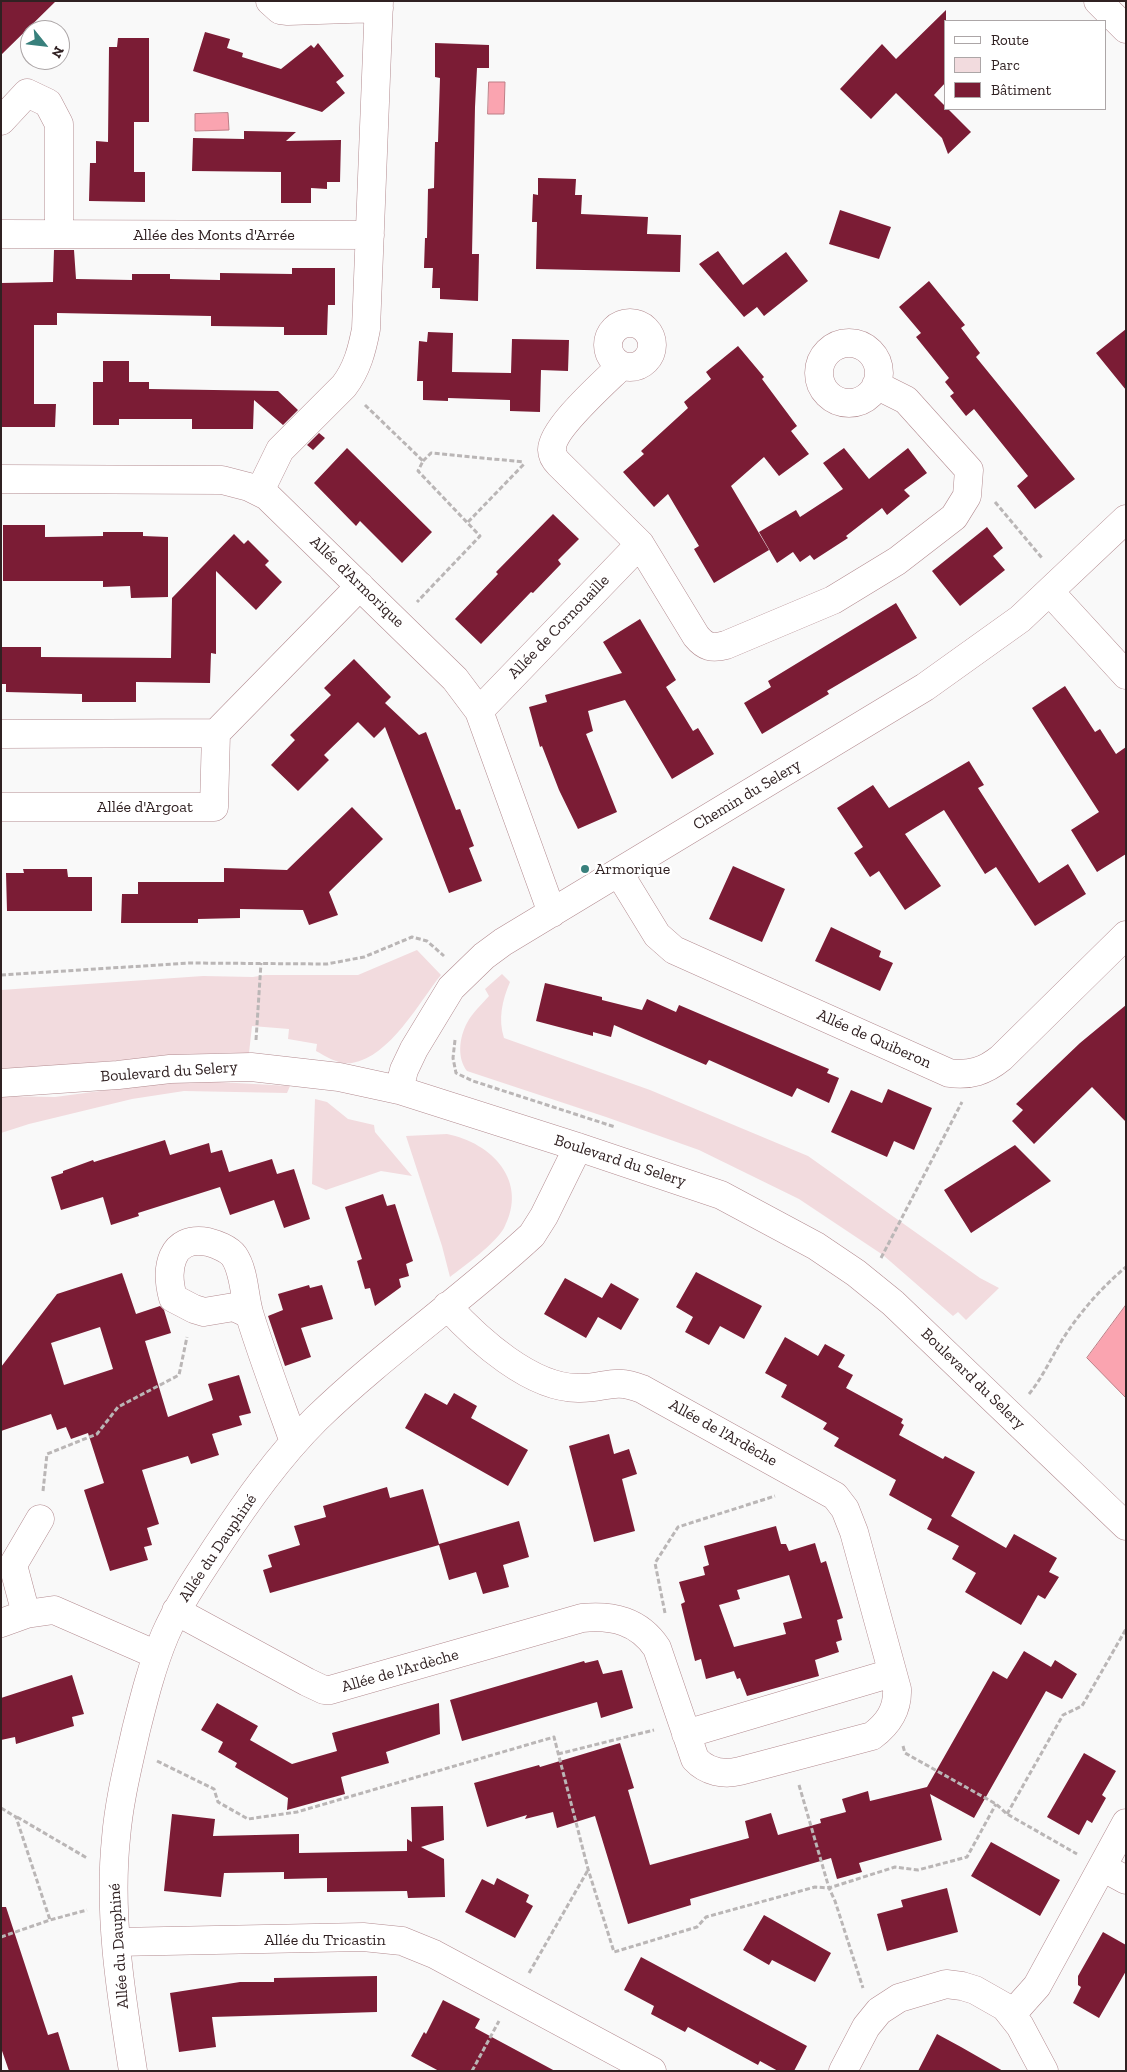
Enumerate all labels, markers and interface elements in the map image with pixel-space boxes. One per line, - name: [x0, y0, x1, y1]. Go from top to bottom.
- north arrow: [20, 20, 70, 70]
- legend: [944, 20, 1107, 110]
- text: Route: [991, 31, 1029, 49]
- text: N: [48, 43, 68, 61]
- text: Parc: [991, 56, 1020, 74]
- text: Bâtiment: [991, 81, 1051, 99]
- street label: Allée des Monts d'Arrée: [133, 225, 295, 245]
- street label: Allée d'Armorique: [306, 532, 408, 632]
- street label: Allée de Cornouaille: [504, 571, 614, 683]
- street label: Chemin du Selery: [690, 755, 804, 835]
- street label: Allée d'Argoat: [97, 797, 193, 817]
- place label: Armorique: [595, 859, 670, 879]
- marker: Armorique: [579, 863, 591, 875]
- street label: Allée de Quiberon: [814, 1005, 934, 1073]
- street label: Boulevard du Selery: [100, 1058, 238, 1086]
- street label: Boulevard du Selery: [552, 1131, 688, 1191]
- street label: Boulevard du Selery: [917, 1324, 1029, 1434]
- street label: Allée de l'Ardèche: [665, 1395, 781, 1471]
- street label: Allée du Dauphiné: [175, 1490, 261, 1606]
- street label: Allée de l'Ardèche: [339, 1645, 461, 1697]
- street label: Allée du Dauphiné: [105, 1883, 133, 2009]
- street label: Allée du Tricastin: [264, 1930, 386, 1950]

